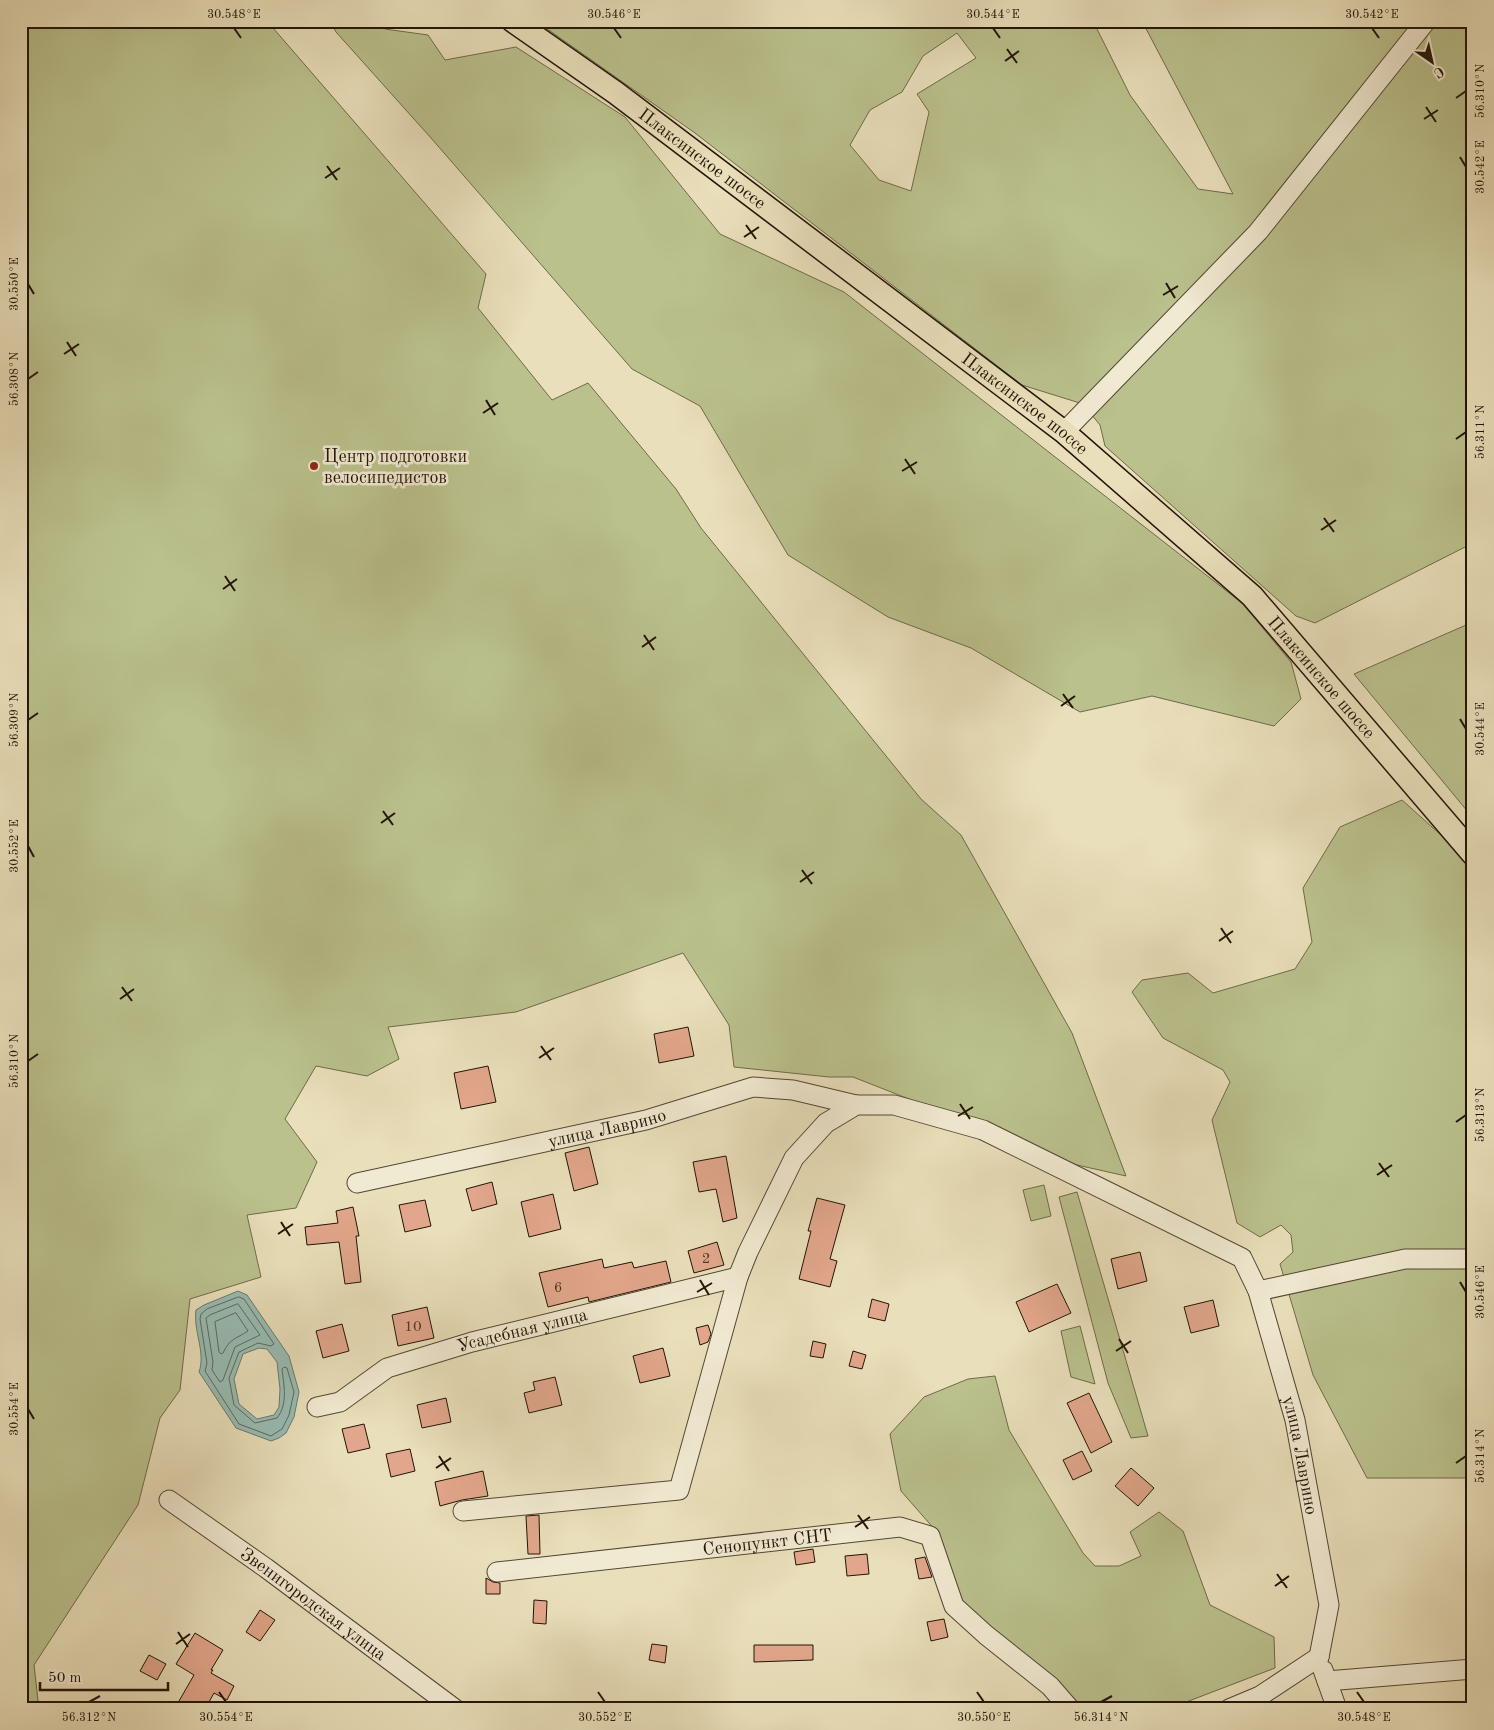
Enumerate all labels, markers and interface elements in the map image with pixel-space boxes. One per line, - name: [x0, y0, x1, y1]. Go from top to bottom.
- text: 30.548°E: [207, 8, 261, 21]
- text: 30.546°E: [587, 8, 641, 21]
- text: 30.544°E: [966, 8, 1020, 21]
- text: 30.542°E: [1345, 8, 1399, 21]
- north arrow: [1406, 38, 1456, 88]
- text: С: [1431, 64, 1446, 80]
- text: 56.310°N: [1474, 64, 1487, 118]
- street label: Плаксинское шоссе: [635, 105, 769, 213]
- text: 30.542°E: [1474, 140, 1487, 194]
- text: 30.550°E: [8, 257, 21, 311]
- street label: Плаксинское шоссе: [958, 350, 1091, 458]
- text: 56.308°N: [8, 352, 21, 406]
- text: 56.311°N: [1474, 405, 1487, 459]
- place label: Центр подготовки велосипедистов: [324, 448, 467, 487]
- marker: Центр подготовки велосипедистов: [308, 460, 320, 472]
- street label: Плаксинское шоссе: [1264, 613, 1378, 742]
- text: 56.309°N: [8, 693, 21, 747]
- text: 30.544°E: [1474, 702, 1487, 756]
- text: 30.552°E: [8, 819, 21, 873]
- text: 56.310°N: [8, 1034, 21, 1088]
- text: 56.313°N: [1474, 1088, 1487, 1142]
- street label: улица Лаврино: [547, 1106, 669, 1151]
- house number: 2: [702, 1252, 710, 1267]
- text: 30.546°E: [1474, 1265, 1487, 1319]
- house number: 6: [554, 1281, 562, 1296]
- street label: Усадебная улица: [455, 1306, 589, 1356]
- house number: 10: [404, 1320, 422, 1335]
- text: 30.554°E: [8, 1382, 21, 1436]
- street label: улица Лаврино: [1279, 1394, 1320, 1516]
- text: 56.314°N: [1474, 1429, 1487, 1483]
- street label: Сенопункт СНТ: [702, 1527, 833, 1559]
- street label: Звенигородская улица: [237, 1545, 389, 1664]
- scale bar: [40, 1660, 168, 1692]
- text: 50 m: [48, 1671, 82, 1686]
- text: 56.312°N: [62, 1711, 116, 1724]
- text: 30.554°E: [199, 1711, 253, 1724]
- text: 30.552°E: [578, 1711, 632, 1724]
- text: 30.550°E: [957, 1711, 1011, 1724]
- text: 56.314°N: [1074, 1711, 1128, 1724]
- text: 30.548°E: [1337, 1711, 1391, 1724]

